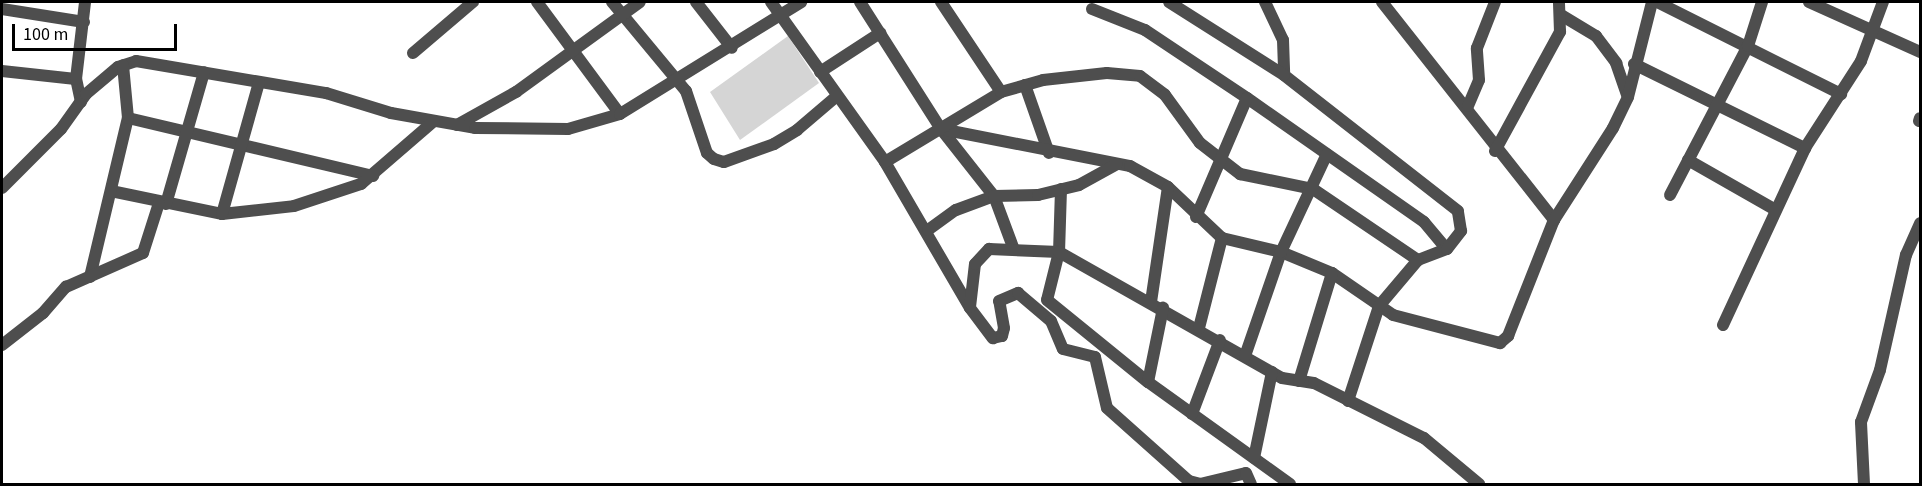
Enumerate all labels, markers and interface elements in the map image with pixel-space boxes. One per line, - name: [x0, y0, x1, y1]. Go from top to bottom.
- scale bar: [15, 12, 180, 50]
- text: 100 m: [23, 22, 68, 47]

